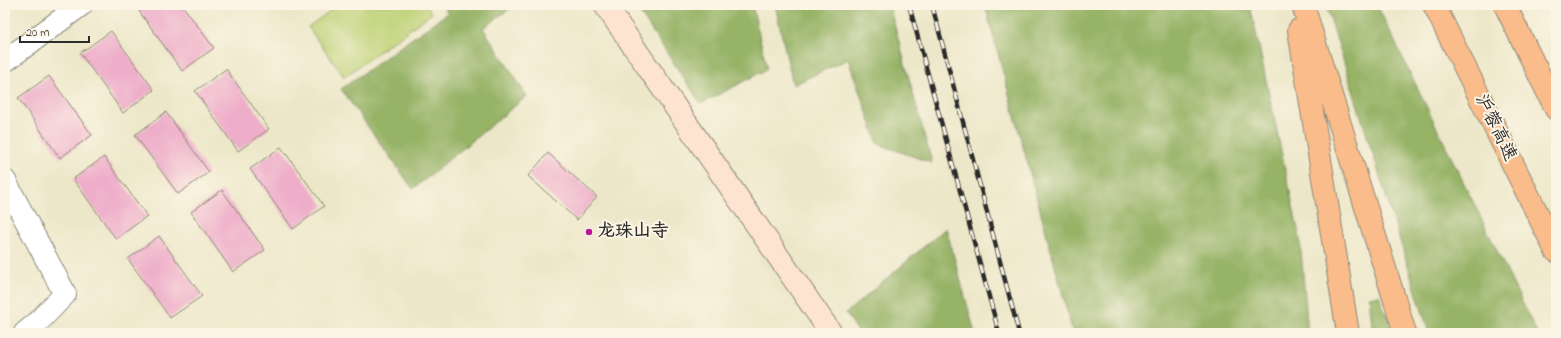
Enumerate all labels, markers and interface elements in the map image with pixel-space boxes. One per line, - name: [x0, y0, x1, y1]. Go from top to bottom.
- scale bar: [20, 18, 89, 44]
- text: 20 m: [26, 24, 49, 42]
- street label: 沪蓉高速: [1468, 90, 1522, 166]
- place label: 龙珠山寺: [597, 219, 669, 245]
- marker: 龙珠山寺: [584, 227, 594, 237]

